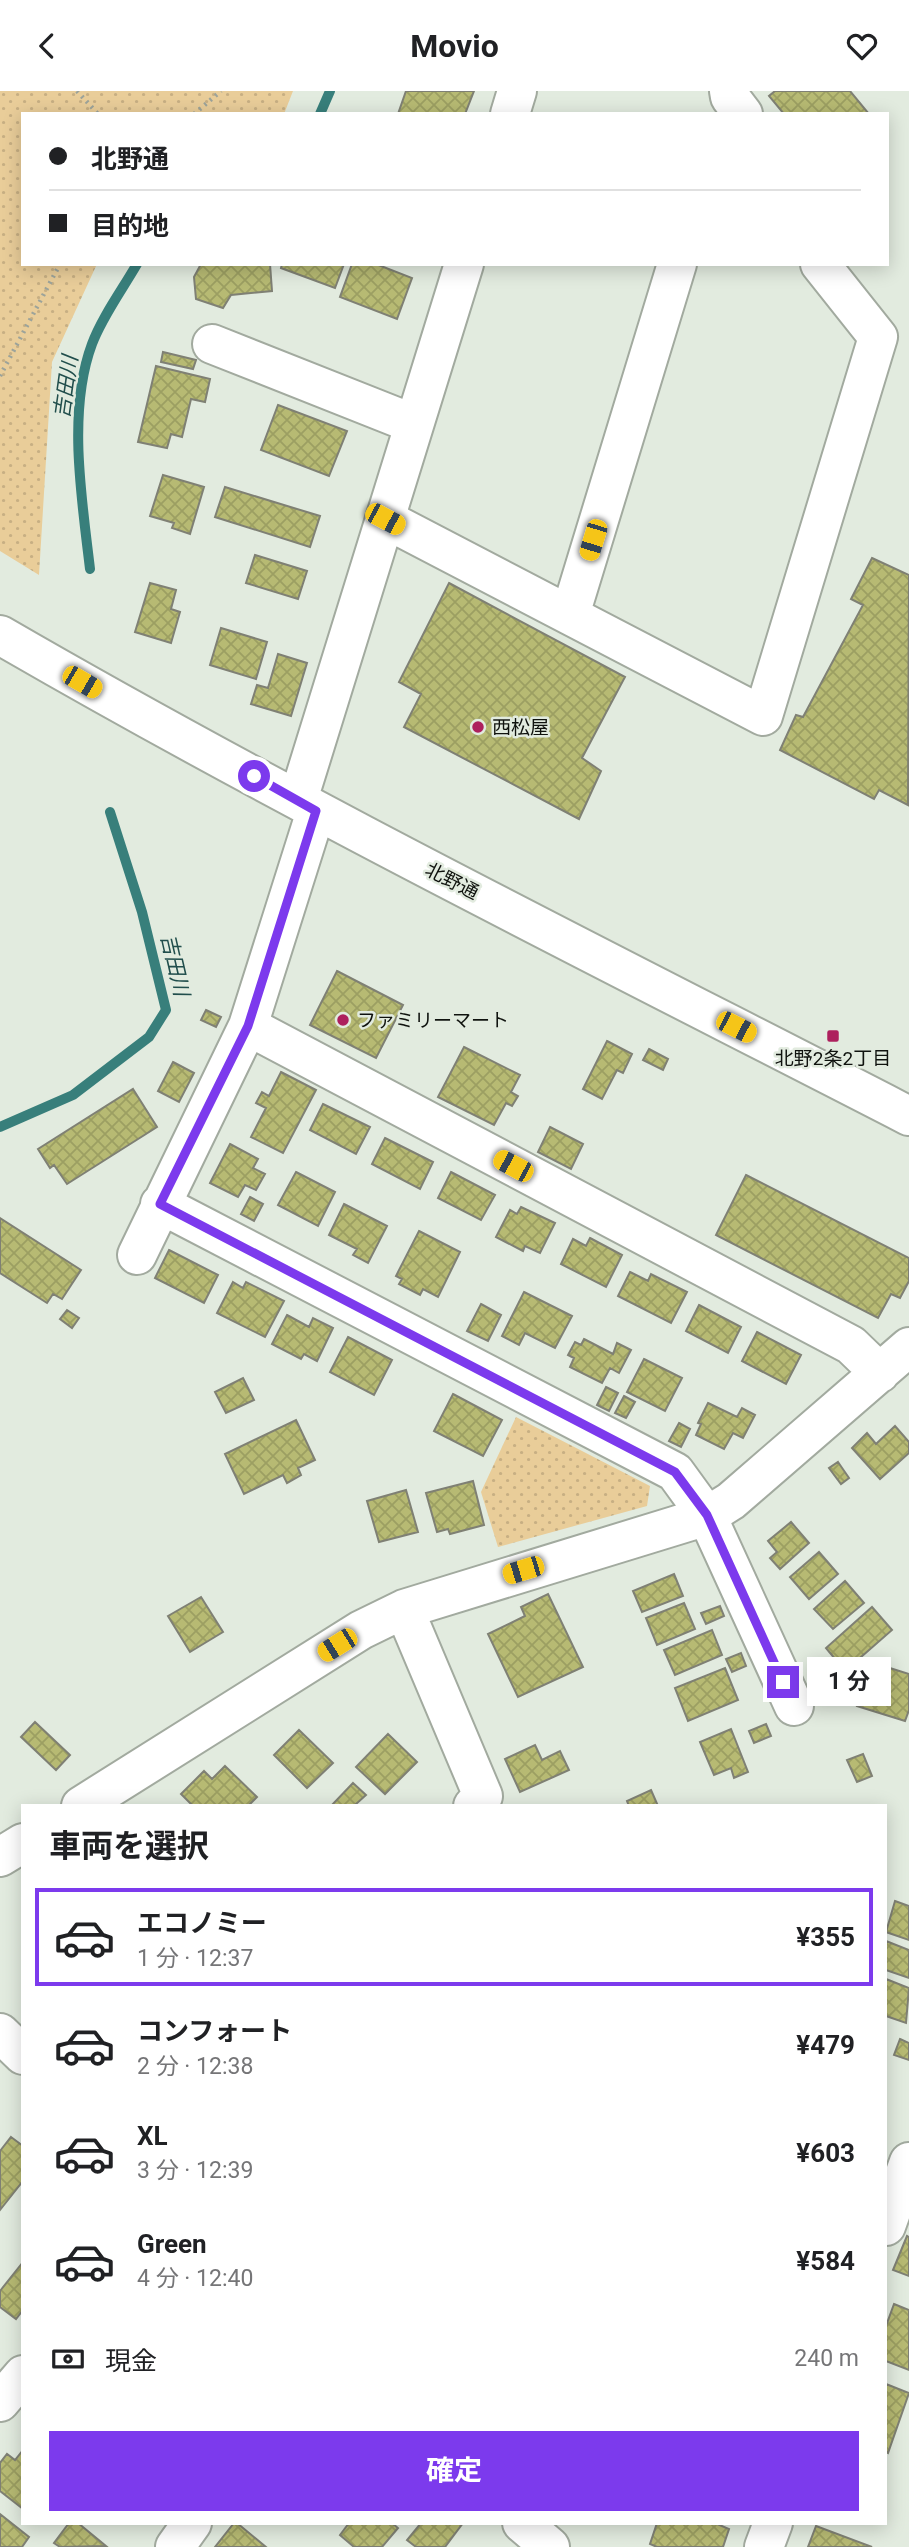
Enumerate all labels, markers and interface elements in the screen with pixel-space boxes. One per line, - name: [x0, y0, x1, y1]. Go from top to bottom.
- icon: back: [28, 27, 66, 65]
- text: Movio: [410, 27, 499, 65]
- icon: heart: [843, 27, 881, 65]
- text: 北野通: [91, 144, 169, 174]
- text: 目的地: [91, 211, 169, 241]
- water label: 吉田川: [50, 352, 83, 420]
- car: [362, 500, 409, 538]
- car: [577, 517, 610, 563]
- car: [59, 662, 106, 702]
- place label: 西松屋: [492, 716, 549, 739]
- marker: 西松屋: [470, 719, 486, 735]
- route start: [238, 760, 270, 792]
- street label: 北野通: [421, 858, 483, 904]
- water label: 吉田川: [156, 932, 194, 1000]
- car: [713, 1008, 760, 1046]
- place label: ファミリーマート: [357, 1009, 509, 1032]
- marker: ファミリーマート: [335, 1012, 351, 1028]
- marker: 北野2条2丁目: [825, 1028, 841, 1044]
- place label: 北野2条2丁目: [775, 1047, 891, 1070]
- car: [490, 1147, 537, 1185]
- car: [500, 1554, 547, 1586]
- car: [314, 1625, 361, 1665]
- callout: 1 分: [808, 1657, 892, 1707]
- route end: [767, 1666, 799, 1698]
- text: 1 分: [828, 1668, 870, 1695]
- text: 車両を選択: [49, 1827, 209, 1865]
- icon: car: [53, 1906, 116, 1969]
- text: エコノミー: [137, 1908, 267, 1938]
- text: ¥355: [796, 1922, 855, 1952]
- text: 1 分 · 12:37: [137, 1945, 253, 1972]
- icon: car: [53, 2014, 116, 2077]
- text: コンフォート: [137, 2016, 292, 2046]
- text: ¥479: [796, 2030, 855, 2060]
- text: 2 分 · 12:38: [137, 2053, 253, 2080]
- text: XL: [137, 2121, 168, 2151]
- icon: car: [53, 2122, 116, 2185]
- text: ¥603: [796, 2138, 855, 2168]
- text: 3 分 · 12:39: [137, 2157, 253, 2184]
- text: Green: [137, 2229, 207, 2259]
- icon: car: [53, 2230, 116, 2293]
- text: ¥584: [796, 2246, 855, 2276]
- text: 4 分 · 12:40: [137, 2265, 253, 2292]
- icon: cash: [49, 2340, 87, 2378]
- text: 240 m: [794, 2345, 859, 2372]
- text: 現金: [105, 2346, 157, 2376]
- button: 確定: [49, 2431, 859, 2511]

